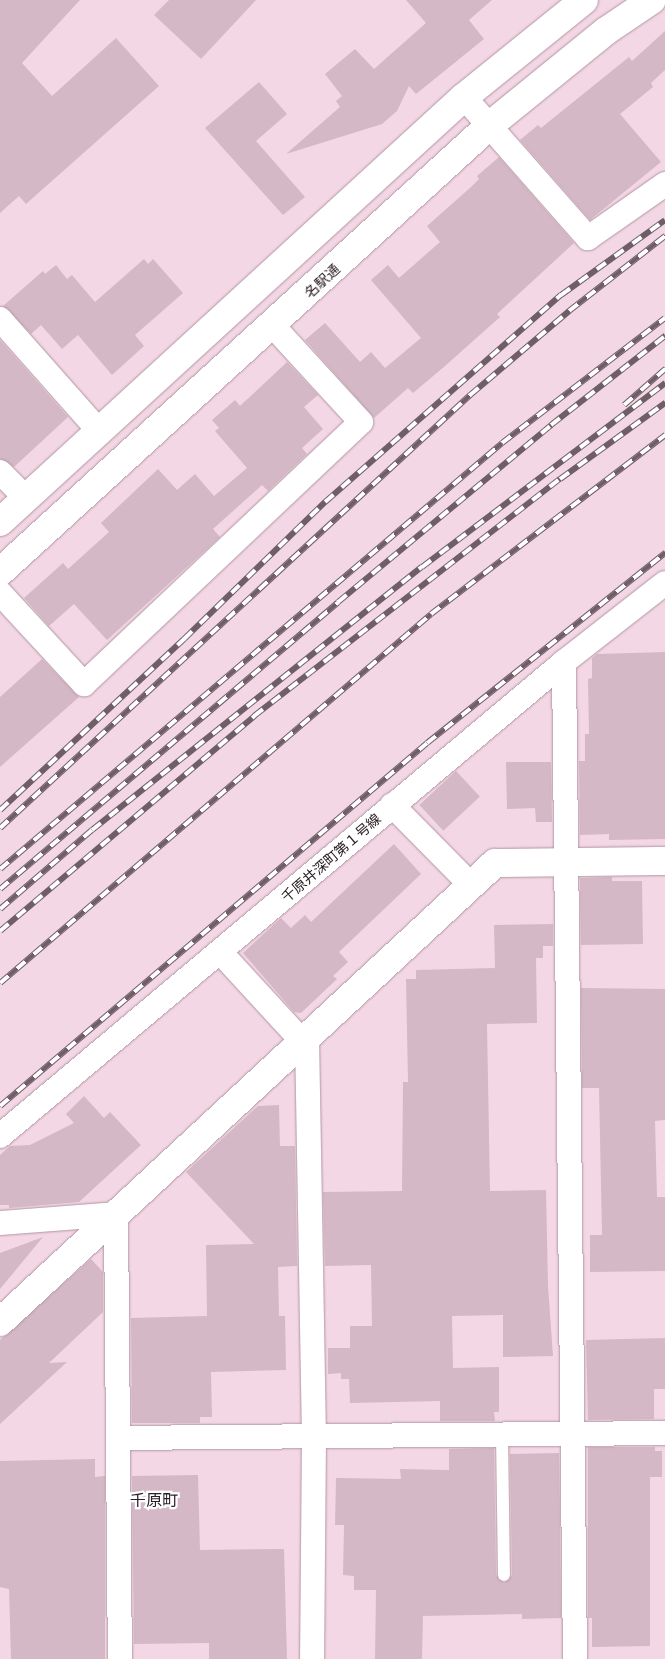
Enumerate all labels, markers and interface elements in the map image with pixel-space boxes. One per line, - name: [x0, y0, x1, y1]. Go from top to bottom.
- street label: 名駅通: [301, 261, 343, 301]
- street label: 千原井深町第１号線: [278, 810, 384, 906]
- district label: 千原町: [130, 1490, 178, 1510]

